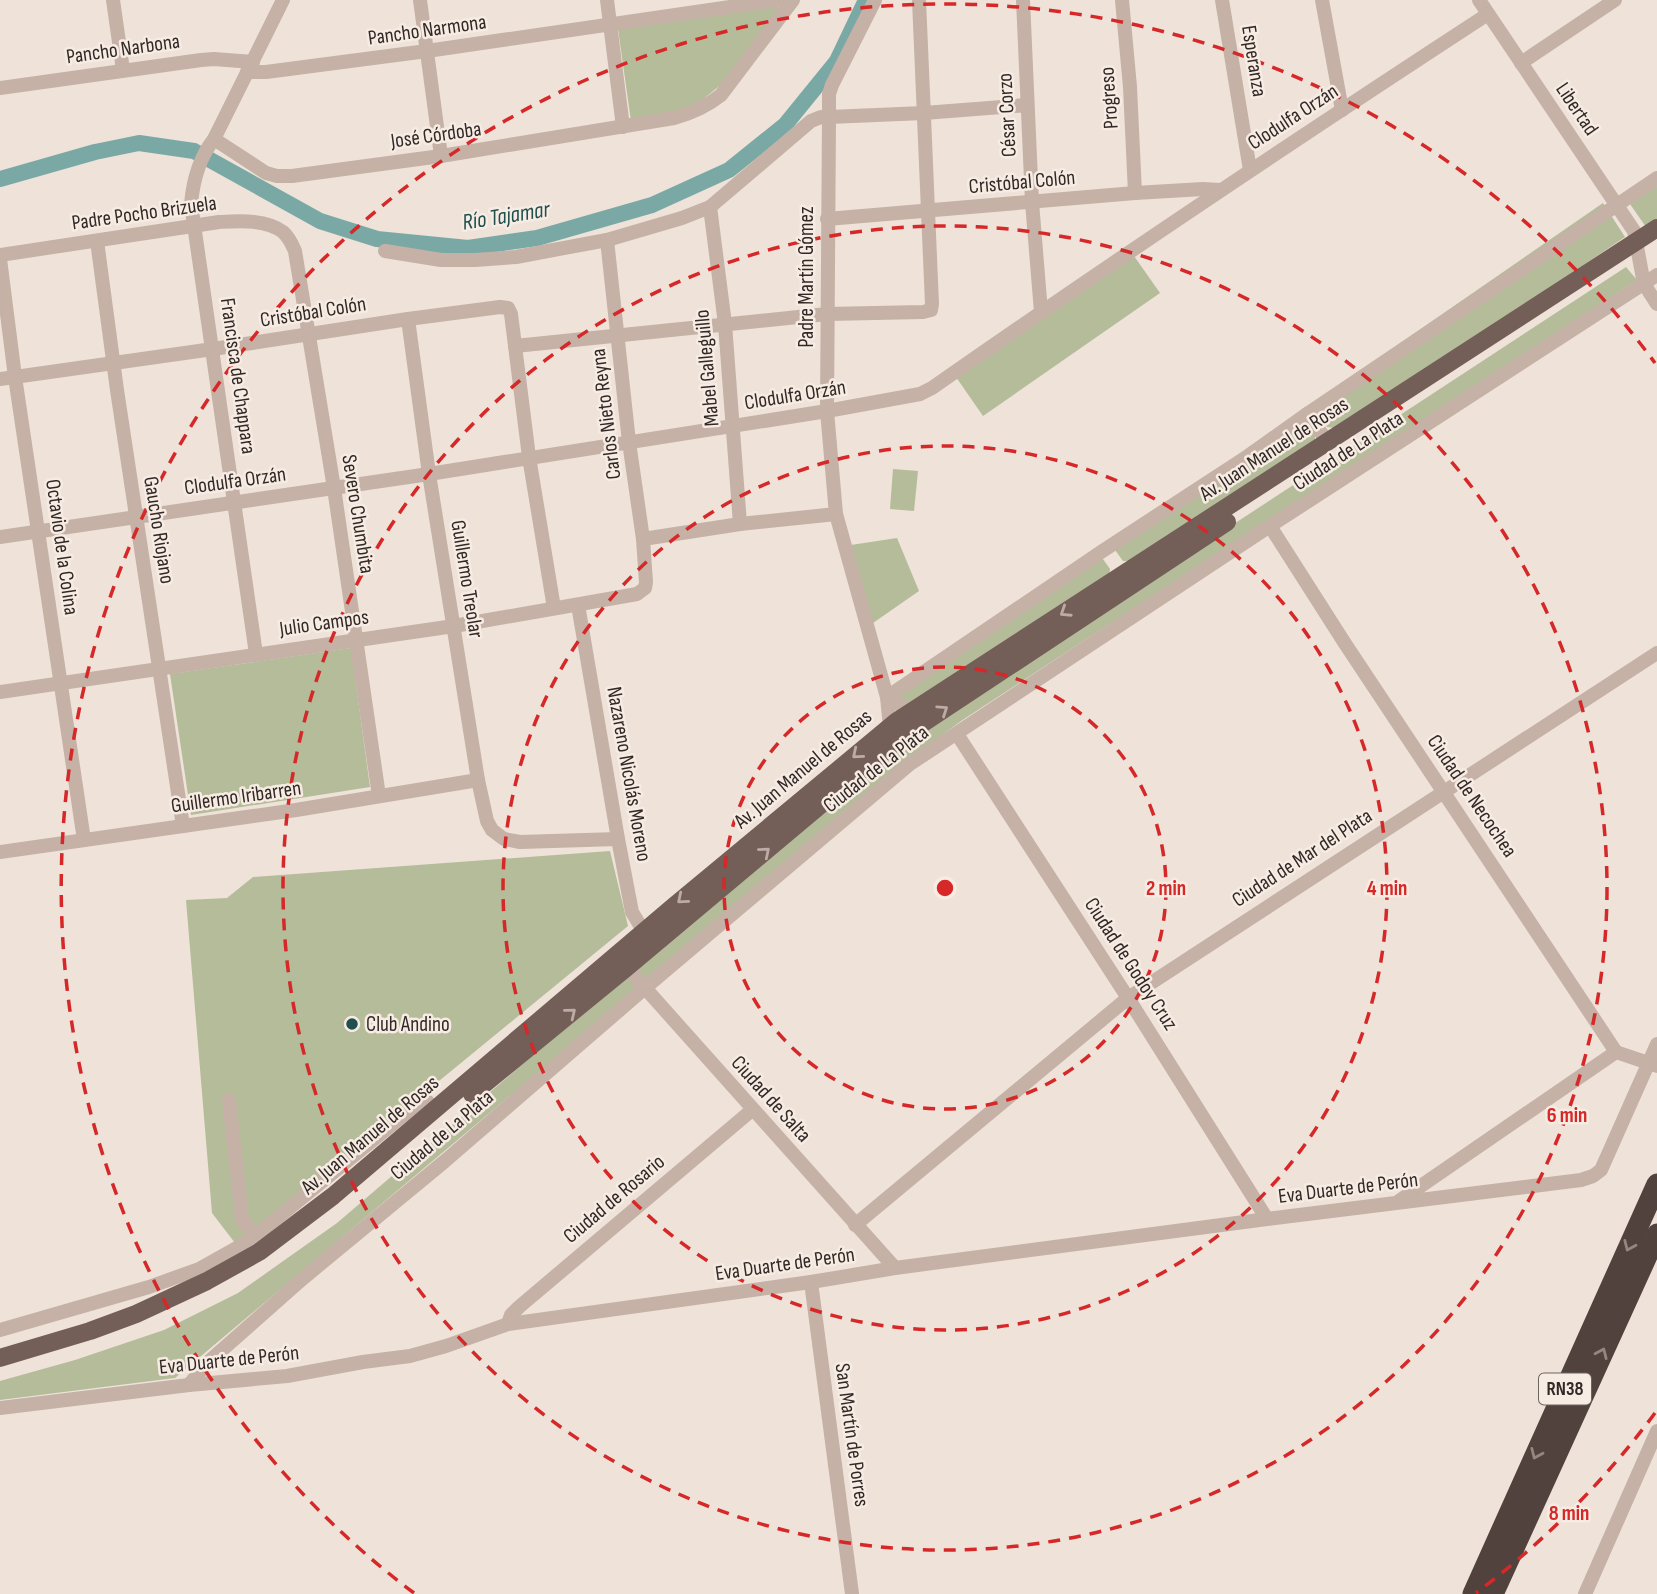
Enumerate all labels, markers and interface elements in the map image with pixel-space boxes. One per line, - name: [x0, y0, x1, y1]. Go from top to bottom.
- street label: Pancho Narmona: [366, 9, 488, 51]
- street label: Esperanza: [1236, 24, 1272, 98]
- street label: Pancho Narbona: [65, 29, 181, 69]
- street label: Progreso: [1094, 66, 1124, 130]
- street label: César Corzo: [992, 72, 1022, 158]
- street label: Libertad: [1550, 78, 1604, 140]
- street label: Clodulfa Orzán: [1243, 79, 1343, 155]
- street label: José Córdoba: [388, 116, 483, 154]
- street label: Cristóbal Colón: [968, 165, 1076, 199]
- street label: Padre Pocho Brizuela: [70, 190, 218, 236]
- water label: Río Tajamar: [460, 195, 553, 237]
- street label: Padre Martín Gómez: [794, 206, 819, 348]
- street label: Cristóbal Colón: [258, 291, 368, 333]
- street label: Francisca de Chappara: [215, 296, 261, 456]
- street label: Mabel Galleguillo: [689, 309, 725, 427]
- street label: Carlos Nieto Reyna: [586, 347, 626, 481]
- street label: Clodulfa Orzán: [742, 375, 848, 415]
- street label: Av. Juan Manuel de Rosas: [1194, 392, 1353, 507]
- street label: Ciudad de La Plata: [1288, 406, 1408, 496]
- street label: Severo Chumbita: [336, 453, 380, 575]
- street label: Clodulfa Orzán: [182, 461, 288, 501]
- street label: Gaucho Riojano: [138, 474, 180, 586]
- street label: Octavio de la Colina: [40, 477, 84, 617]
- street label: Guillermo Treolar: [445, 518, 489, 640]
- one-way arrow: [1060, 603, 1073, 616]
- street label: Julio Campos: [277, 604, 370, 642]
- street label: Nazareno Nicolás Moreno: [601, 685, 657, 863]
- street label: Av. Juan Manuel de Rosas: [728, 704, 877, 835]
- one-way arrow: [935, 705, 948, 718]
- street label: Ciudad de La Plata: [818, 720, 934, 818]
- street label: Ciudad de Necochea: [1422, 730, 1522, 862]
- one-way arrow: [853, 746, 866, 758]
- street label: Guillermo Iribarren: [169, 775, 303, 819]
- street label: Ciudad de Mar del Plata: [1227, 803, 1377, 913]
- one-way arrow: [757, 847, 769, 860]
- centre of rings: [933, 876, 957, 900]
- text: 2 min: [1146, 876, 1186, 901]
- text: 4 min: [1367, 876, 1407, 901]
- one-way arrow: [678, 891, 691, 903]
- street label: Ciudad de Godoy Cruz: [1079, 893, 1183, 1035]
- one-way arrow: [564, 1009, 576, 1022]
- place label: Club Andino: [366, 1012, 450, 1037]
- marker: Club Andino: [344, 1016, 360, 1032]
- street label: Ciudad de Salta: [726, 1051, 816, 1147]
- street label: Av. Juan Manuel de Rosas: [295, 1070, 444, 1201]
- street label: Ciudad de La Plata: [385, 1085, 499, 1185]
- text: 6 min: [1547, 1103, 1587, 1128]
- street label: Ciudad de Rosario: [558, 1149, 670, 1249]
- street label: Eva Duarte de Perón: [1277, 1167, 1419, 1209]
- one-way arrow: [1623, 1239, 1637, 1252]
- street label: Eva Duarte de Perón: [714, 1242, 856, 1286]
- street label: Eva Duarte de Perón: [158, 1340, 300, 1380]
- one-way arrow: [1594, 1348, 1608, 1360]
- street label: San Martín de Porres: [830, 1362, 874, 1508]
- road number: RN38: [1539, 1373, 1591, 1404]
- one-way arrow: [1530, 1447, 1544, 1459]
- text: 8 min: [1549, 1501, 1589, 1526]

